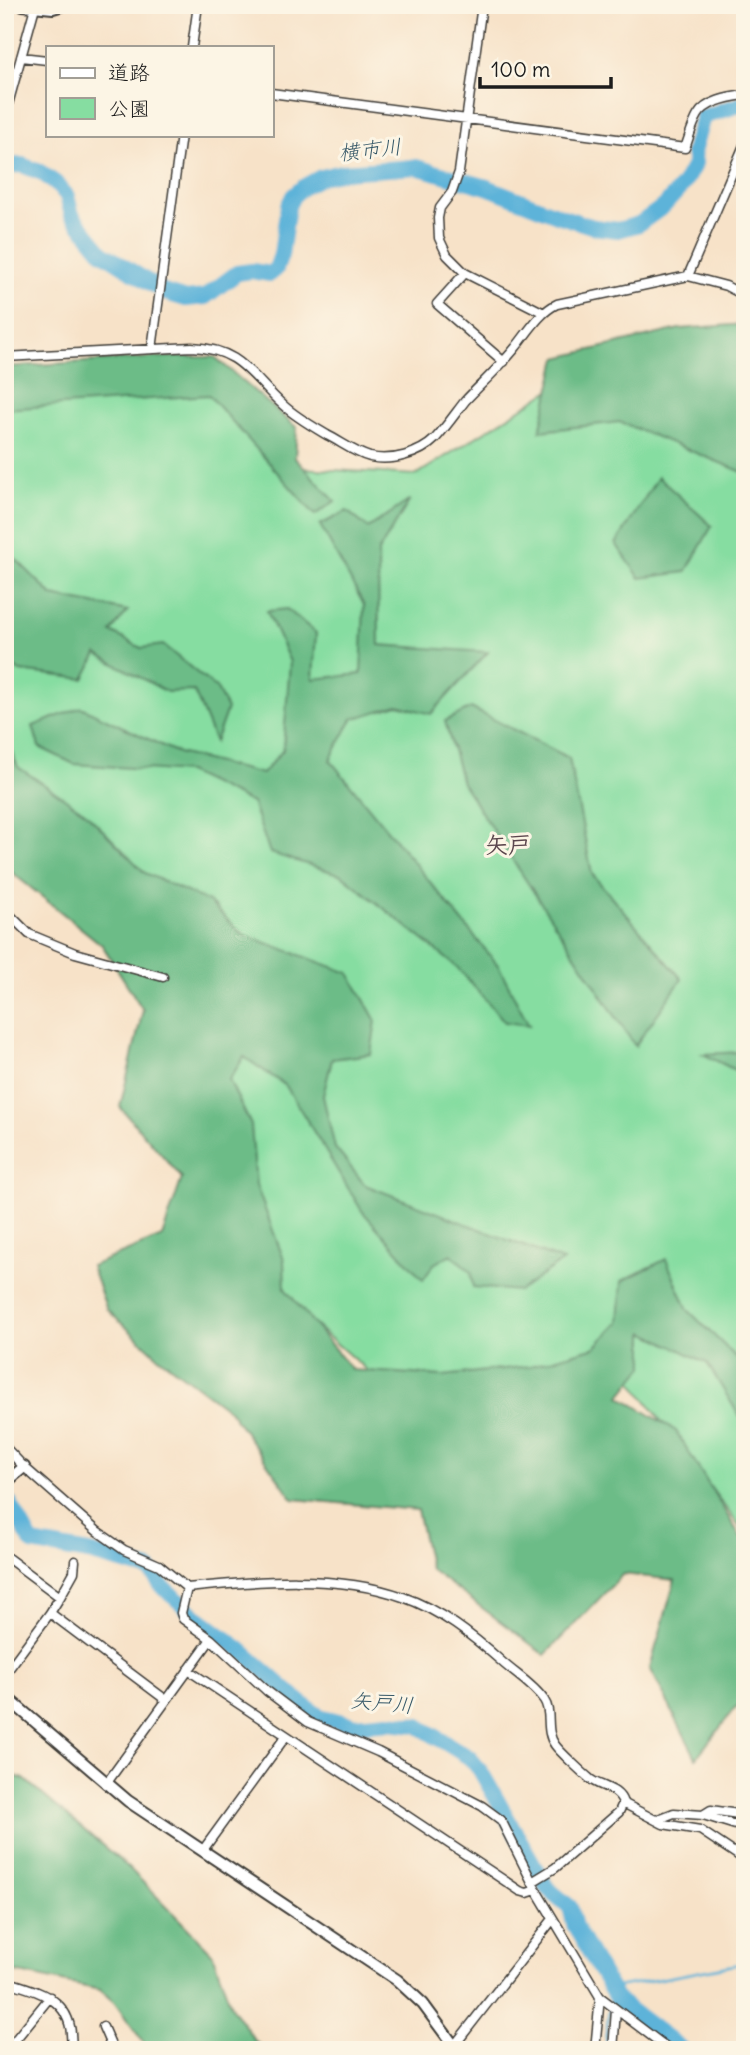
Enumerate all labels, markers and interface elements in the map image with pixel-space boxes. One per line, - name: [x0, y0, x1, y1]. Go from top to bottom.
- legend: [46, 46, 273, 136]
- scale bar: [480, 46, 612, 90]
- text: 100 m: [491, 56, 550, 83]
- text: 道路: [108, 59, 150, 86]
- text: 公園: [108, 95, 150, 122]
- water label: 横市川: [337, 133, 403, 166]
- district label: 矢戸: [485, 830, 531, 859]
- water label: 矢戸川: [349, 1686, 415, 1719]

